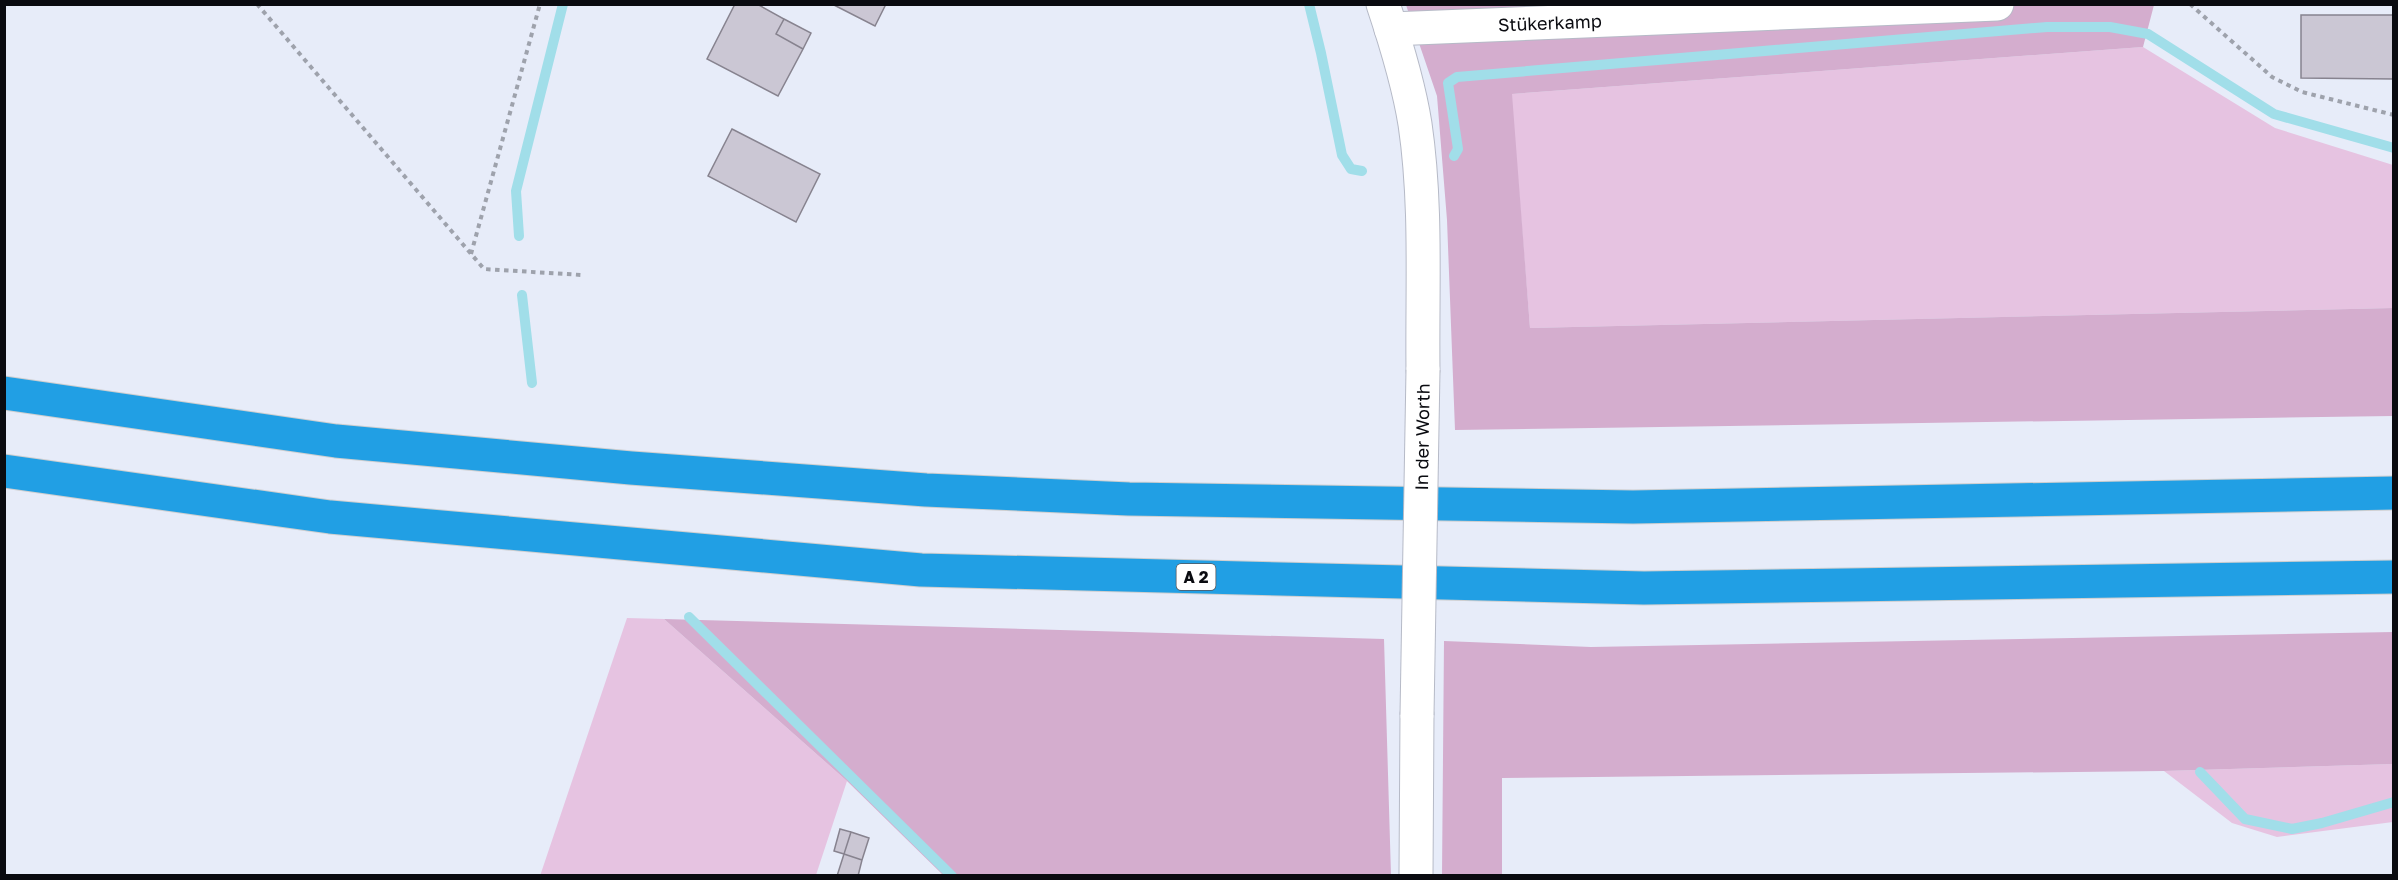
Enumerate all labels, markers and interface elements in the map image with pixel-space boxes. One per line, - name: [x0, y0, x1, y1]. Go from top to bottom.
- street label: Stükerkamp: [1498, 9, 1602, 36]
- street label: In der Worth: [1410, 383, 1434, 491]
- road number: A 2: [1176, 564, 1216, 590]

